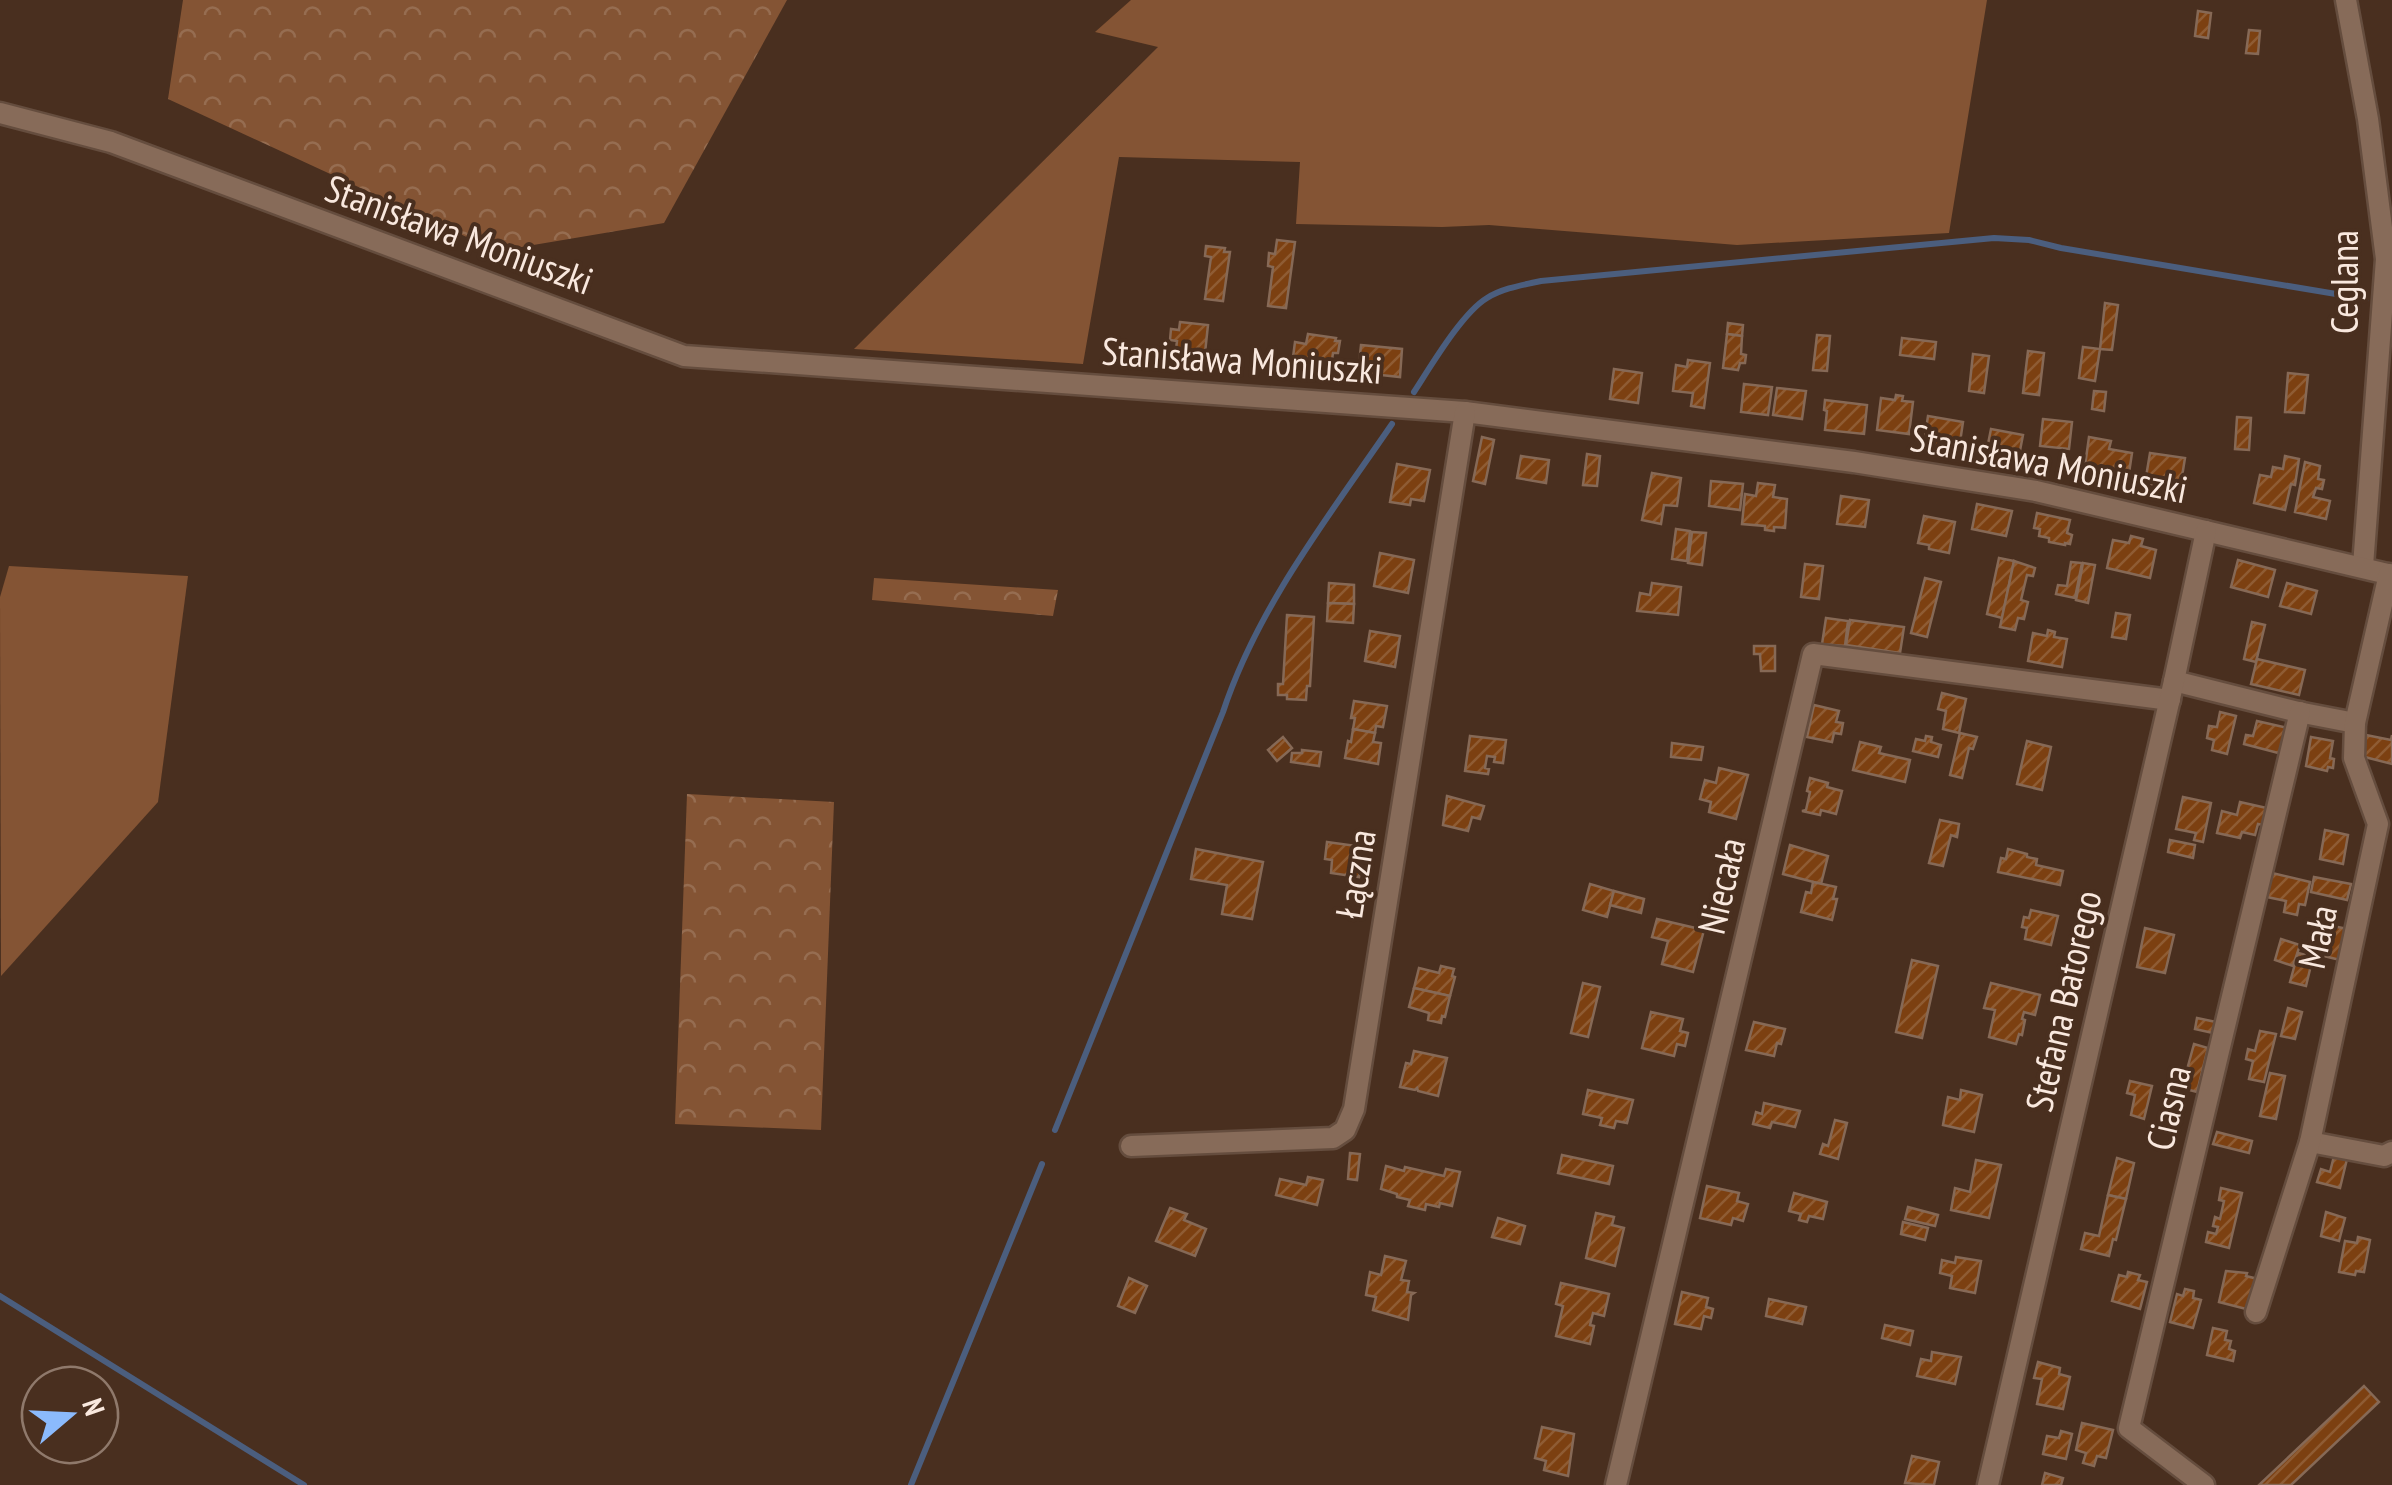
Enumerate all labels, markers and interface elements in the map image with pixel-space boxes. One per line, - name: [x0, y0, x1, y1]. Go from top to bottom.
- street label: Stanisława Moniuszki: [319, 163, 600, 305]
- street label: Ceglana: [2319, 230, 2368, 334]
- street label: Stanisława Moniuszki: [1100, 325, 1384, 394]
- street label: Stanisława Moniuszki: [1907, 412, 2192, 513]
- street label: Łączna: [1323, 826, 1386, 922]
- street label: Niecała: [1686, 833, 1755, 938]
- street label: Stefana Batorego: [2013, 885, 2112, 1116]
- street label: Mała: [2286, 901, 2347, 973]
- street label: Ciasna: [2134, 1060, 2201, 1155]
- north arrow: [20, 1365, 120, 1465]
- text: N: [74, 1394, 114, 1420]

